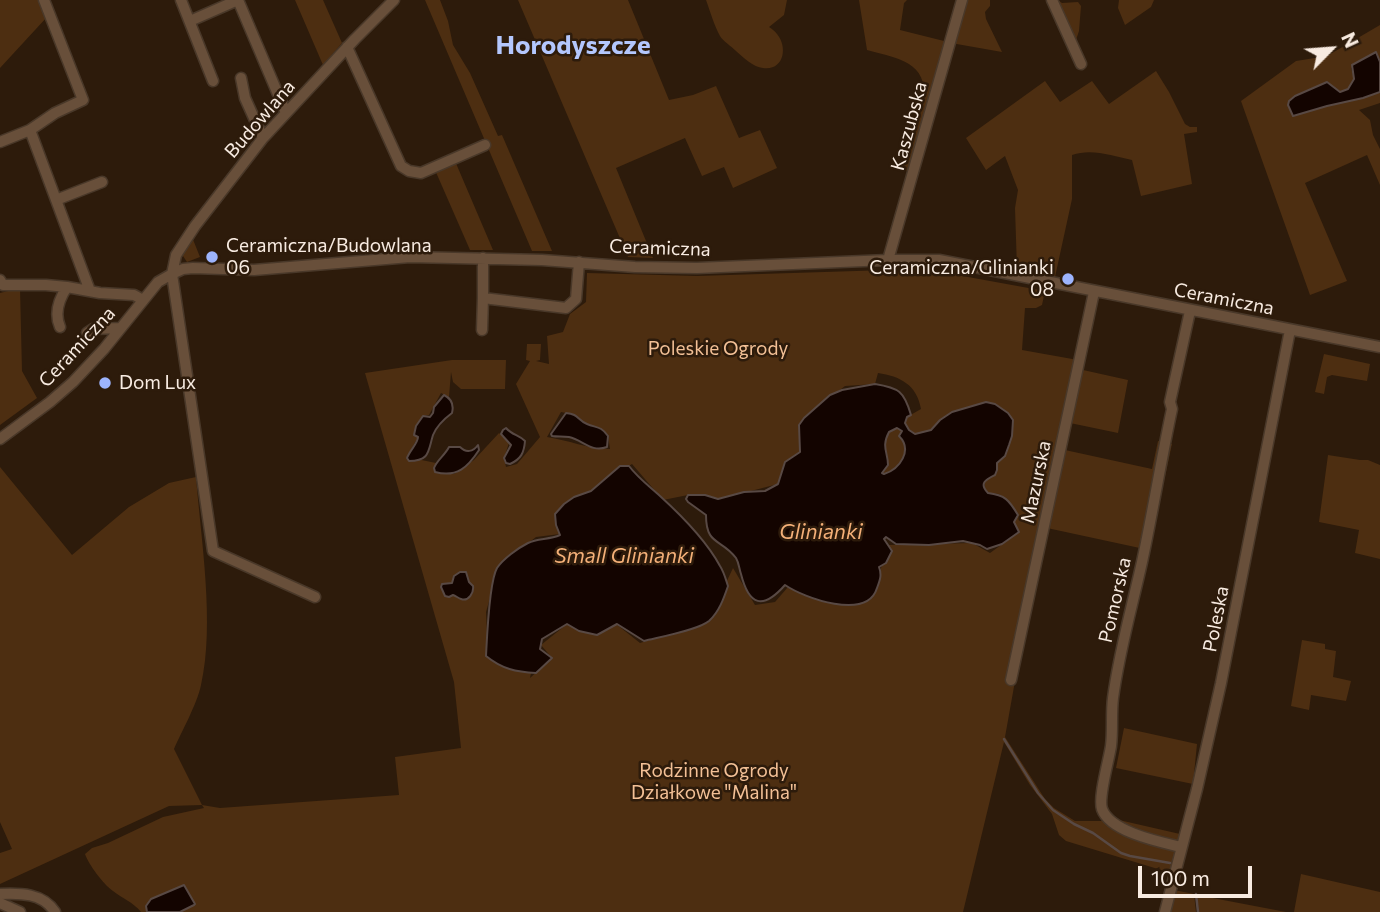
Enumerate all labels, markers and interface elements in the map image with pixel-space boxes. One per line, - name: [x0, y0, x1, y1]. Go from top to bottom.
- north arrow: [1296, 14, 1366, 84]
- district label: Horodyszcze: [495, 29, 651, 61]
- text: N: [1337, 29, 1364, 51]
- street label: Budowlana: [220, 75, 300, 163]
- street label: Kaszubska: [886, 79, 932, 173]
- place label: Ceramiczna/Budowlana 06: [226, 235, 432, 279]
- street label: Ceramiczna: [609, 235, 711, 261]
- marker: Ceramiczna/Budowlana 06: [204, 249, 220, 265]
- place label: Ceramiczna/Glinianki 08: [869, 257, 1054, 301]
- marker: Ceramiczna/Glinianki 08: [1060, 271, 1076, 287]
- street label: Ceramiczna: [1172, 278, 1276, 320]
- street label: Ceramiczna: [34, 302, 120, 392]
- park label: Poleskie Ogrody: [648, 338, 788, 360]
- place label: Dom Lux: [119, 372, 196, 394]
- marker: Dom Lux: [97, 375, 113, 391]
- street label: Mazurska: [1016, 438, 1056, 526]
- water label: Glinianki: [779, 519, 863, 545]
- water label: Small Glinianki: [554, 543, 694, 569]
- street label: Pomorska: [1094, 555, 1136, 645]
- street label: Poleska: [1198, 584, 1234, 654]
- park label: Rodzinne Ogrody Działkowe "Malina": [631, 760, 797, 804]
- scale bar: [1142, 852, 1256, 896]
- text: 100 m: [1151, 865, 1210, 890]

